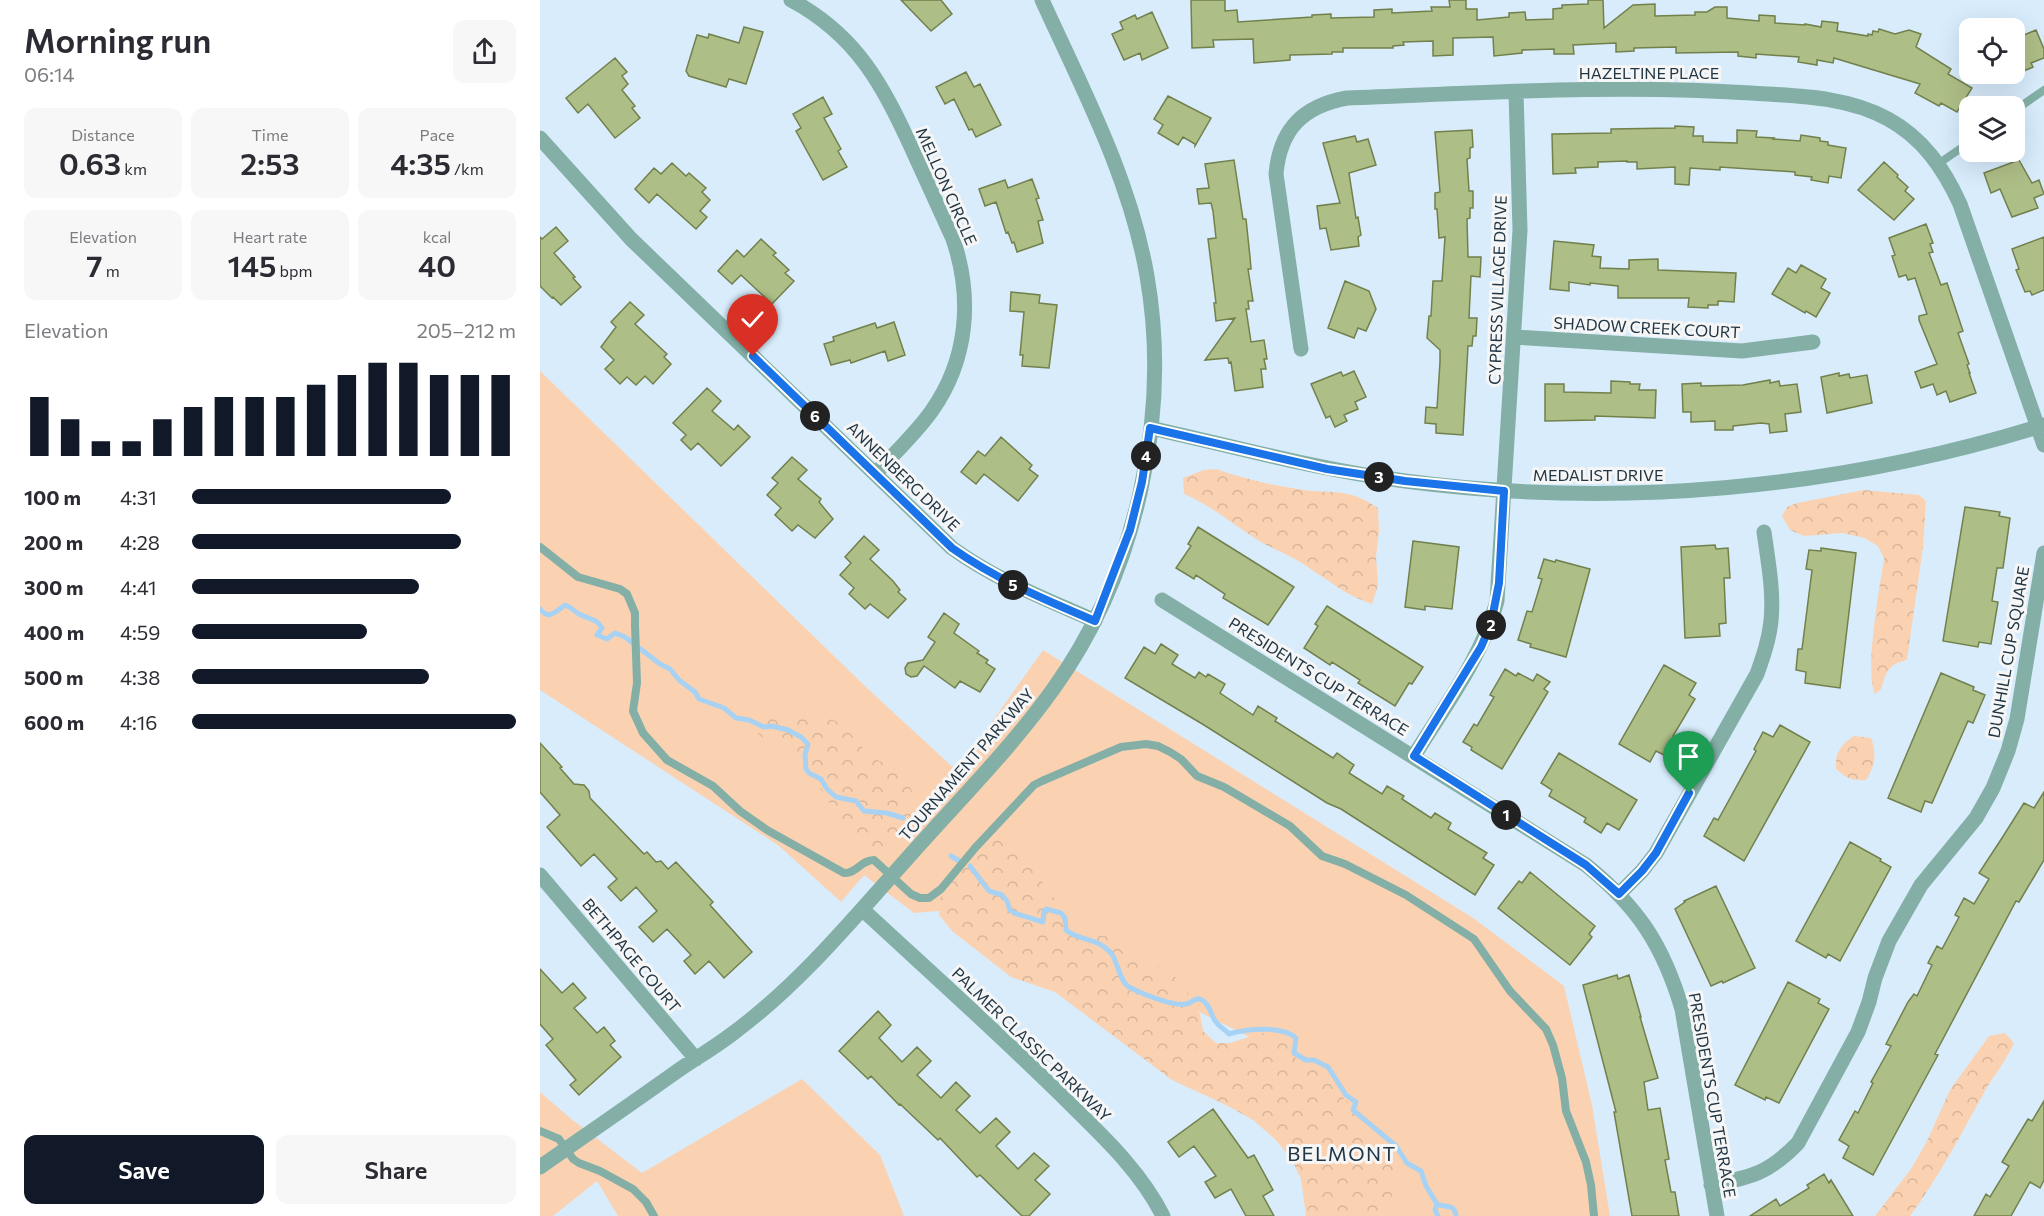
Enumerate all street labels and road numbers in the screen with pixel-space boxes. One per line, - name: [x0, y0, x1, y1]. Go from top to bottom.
- street label: HAZELTINE PLACE: [1579, 63, 1719, 82]
- street label: MELLON CIRCLE: [913, 124, 981, 248]
- street label: CYPRESS VILLAGE DRIVE: [1484, 195, 1510, 385]
- street label: SHADOW CREEK COURT: [1553, 313, 1741, 341]
- street label: ANNENBERG DRIVE: [844, 417, 964, 535]
- street label: MEDALIST DRIVE: [1533, 465, 1663, 484]
- street label: DUNHILL CUP SQUARE: [1984, 565, 2032, 739]
- street label: PRESIDENTS CUP TERRACE: [1226, 613, 1412, 739]
- street label: TOURNAMENT PARKWAY: [895, 684, 1038, 844]
- street label: BETHPAGE COURT: [579, 894, 685, 1016]
- street label: PALMER CLASSIC PARKWAY: [949, 963, 1116, 1125]
- street label: PRESIDENTS CUP TERRACE: [1686, 991, 1740, 1199]

